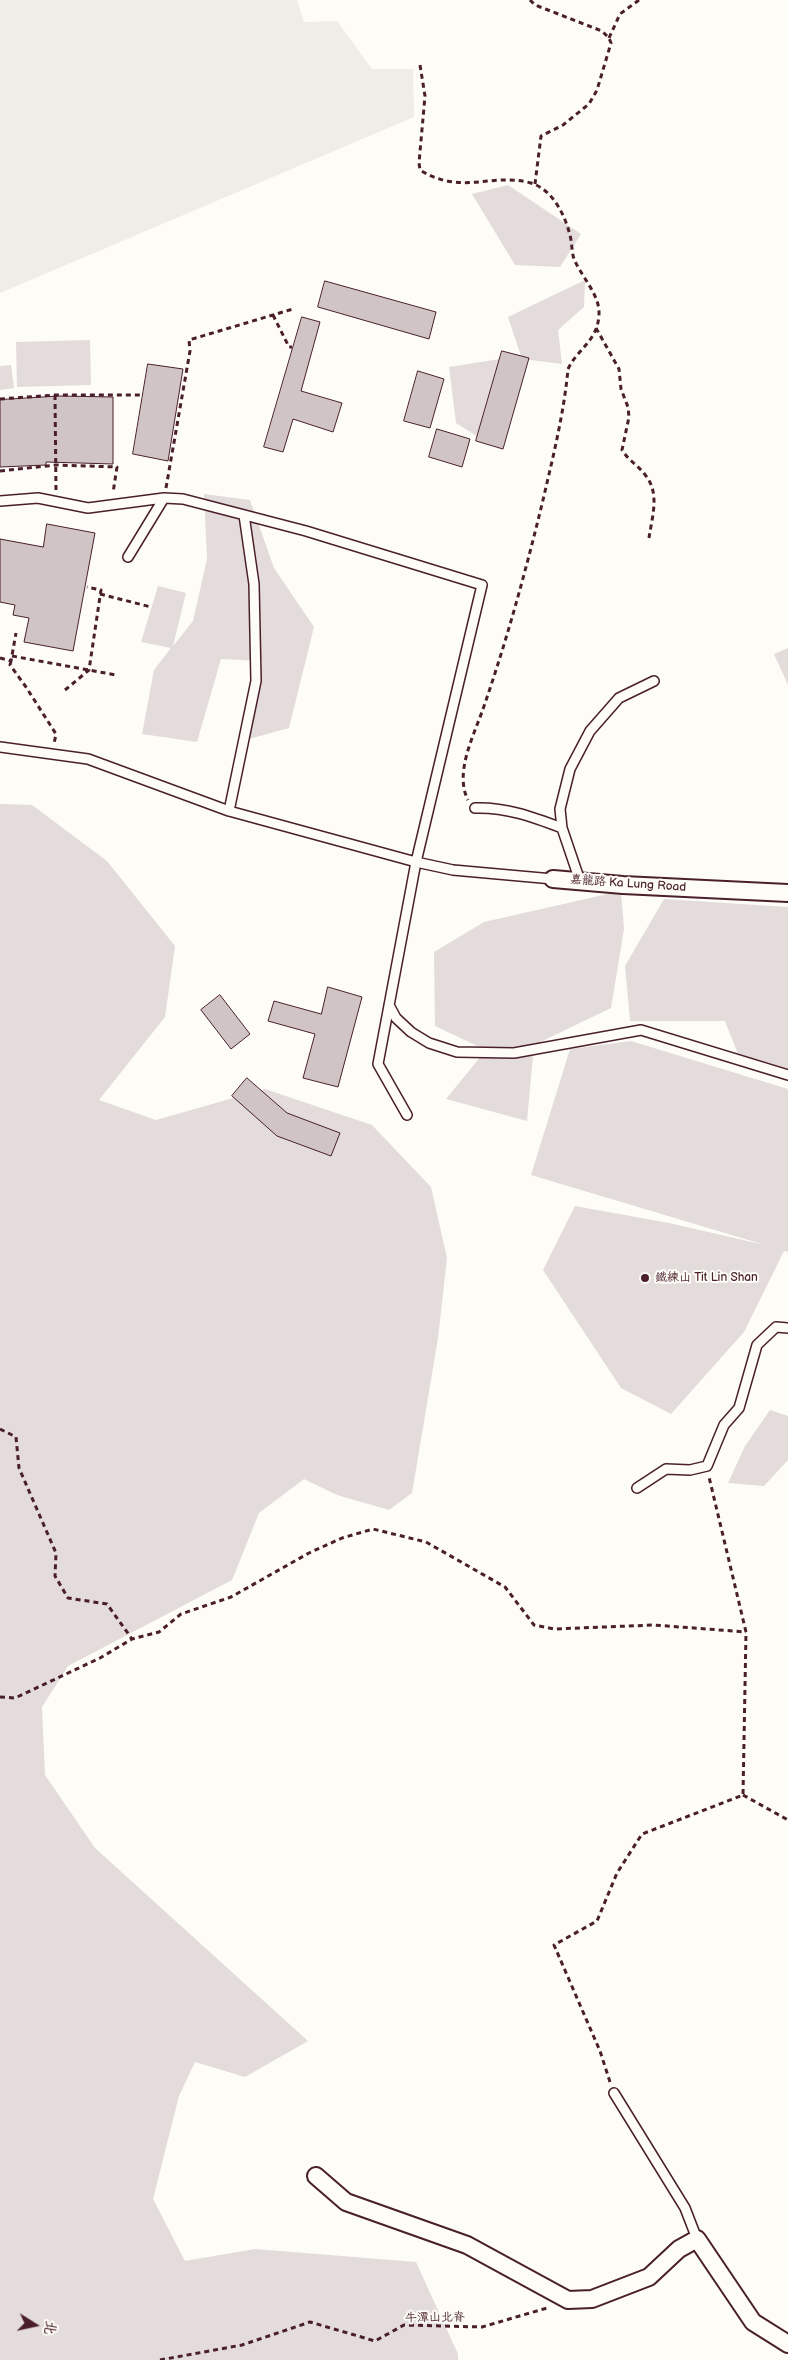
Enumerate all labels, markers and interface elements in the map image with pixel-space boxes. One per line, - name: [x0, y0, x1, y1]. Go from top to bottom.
- street label: 嘉龍路 Ka Lung Road: [569, 873, 687, 895]
- place label: 鐵練山 Tit Lin Shan: [655, 1271, 758, 1285]
- marker: 鐵練山 Tit Lin Shan: [639, 1272, 651, 1284]
- north arrow: [10, 2300, 60, 2350]
- street label: 牛潭山北脊: [405, 2310, 465, 2326]
- text: 北: [41, 2319, 60, 2336]

